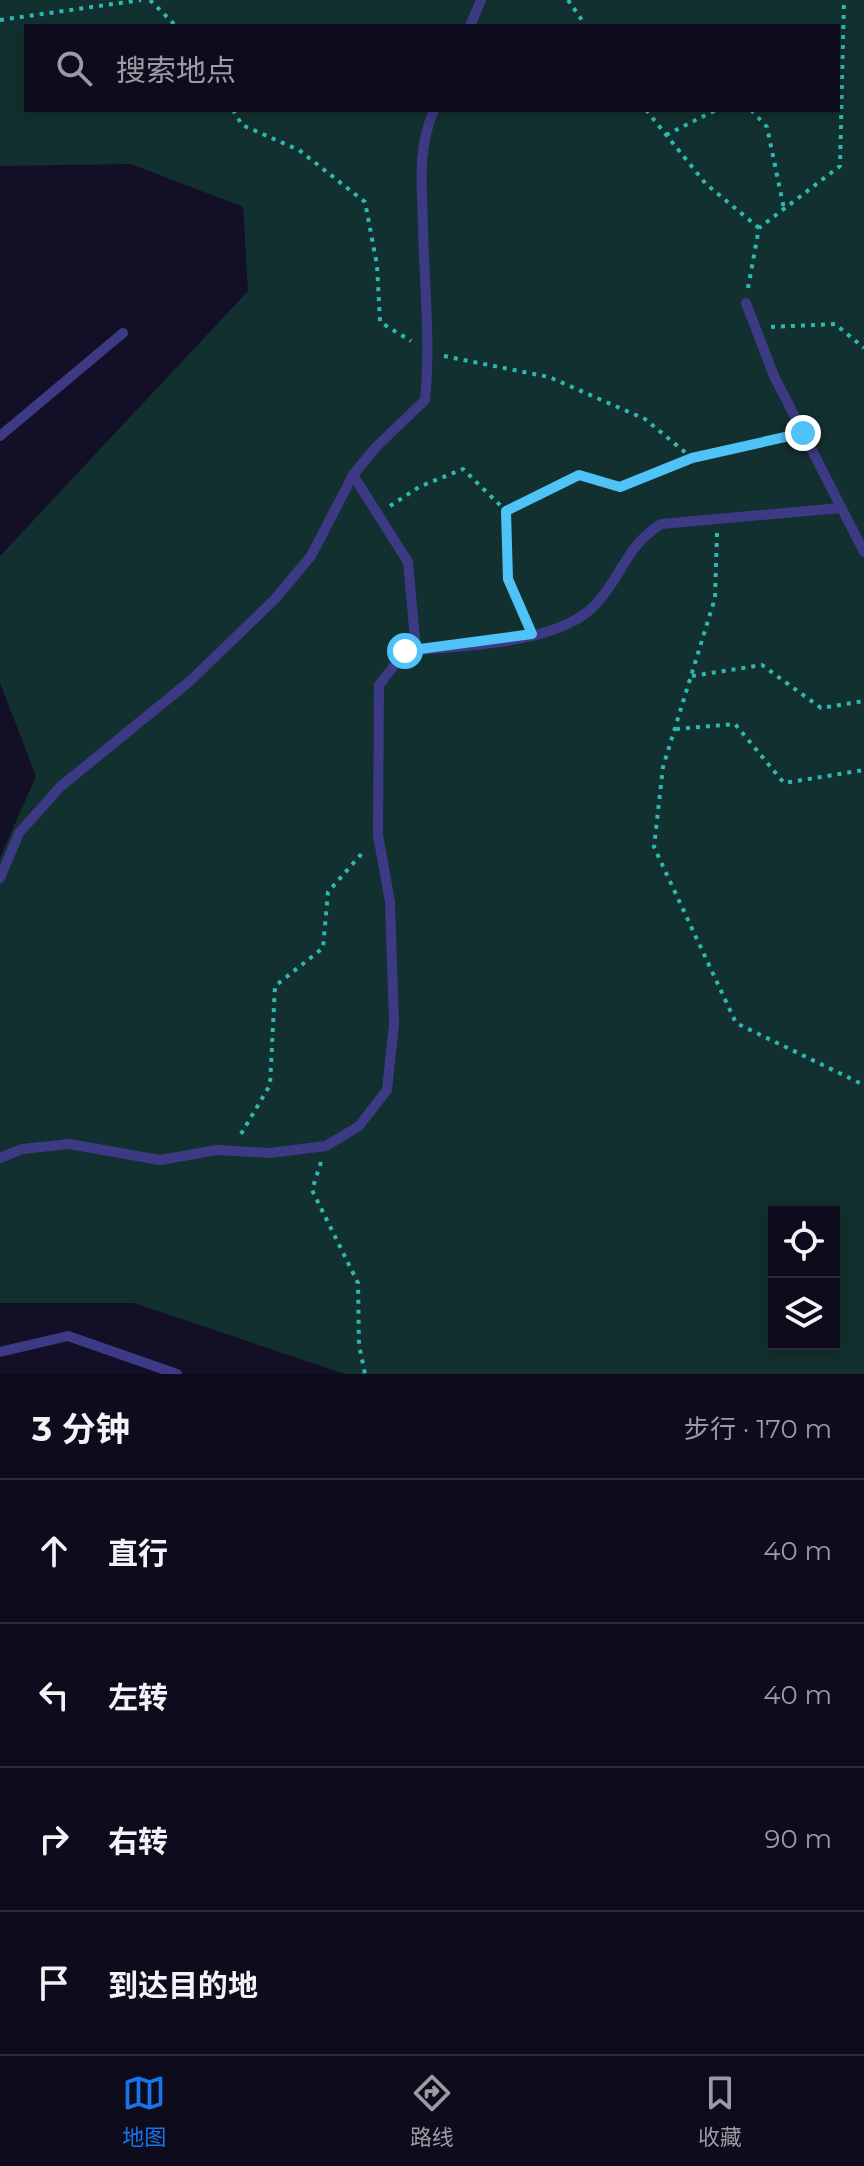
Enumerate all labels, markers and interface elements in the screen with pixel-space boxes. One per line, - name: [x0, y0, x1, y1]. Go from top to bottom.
- search box: [24, 24, 840, 112]
- icon: search: [52, 46, 96, 90]
- text: 搜索地点: [116, 52, 236, 89]
- route end: [785, 415, 821, 451]
- route start: [387, 633, 423, 669]
- map controls: [768, 1206, 840, 1350]
- button: locate: [768, 1206, 840, 1278]
- button: layers: [768, 1278, 840, 1350]
- text: 3 分钟: [32, 1408, 130, 1450]
- text: 步行 · 170 m: [684, 1413, 832, 1445]
- icon: ahead: [32, 1529, 76, 1573]
- text: 直行: [108, 1535, 168, 1572]
- text: 40 m: [763, 1535, 832, 1567]
- icon: left: [32, 1673, 76, 1717]
- text: 左转: [108, 1679, 168, 1716]
- text: 40 m: [763, 1679, 832, 1711]
- icon: right: [32, 1817, 76, 1861]
- text: 右转: [108, 1823, 168, 1860]
- text: 90 m: [765, 1823, 832, 1855]
- icon: arrive: [32, 1961, 76, 2005]
- text: 到达目的地: [108, 1967, 258, 2004]
- tab: 地图: [122, 2071, 166, 2151]
- tab: 路线: [410, 2071, 454, 2151]
- tab: 收藏: [698, 2071, 742, 2151]

